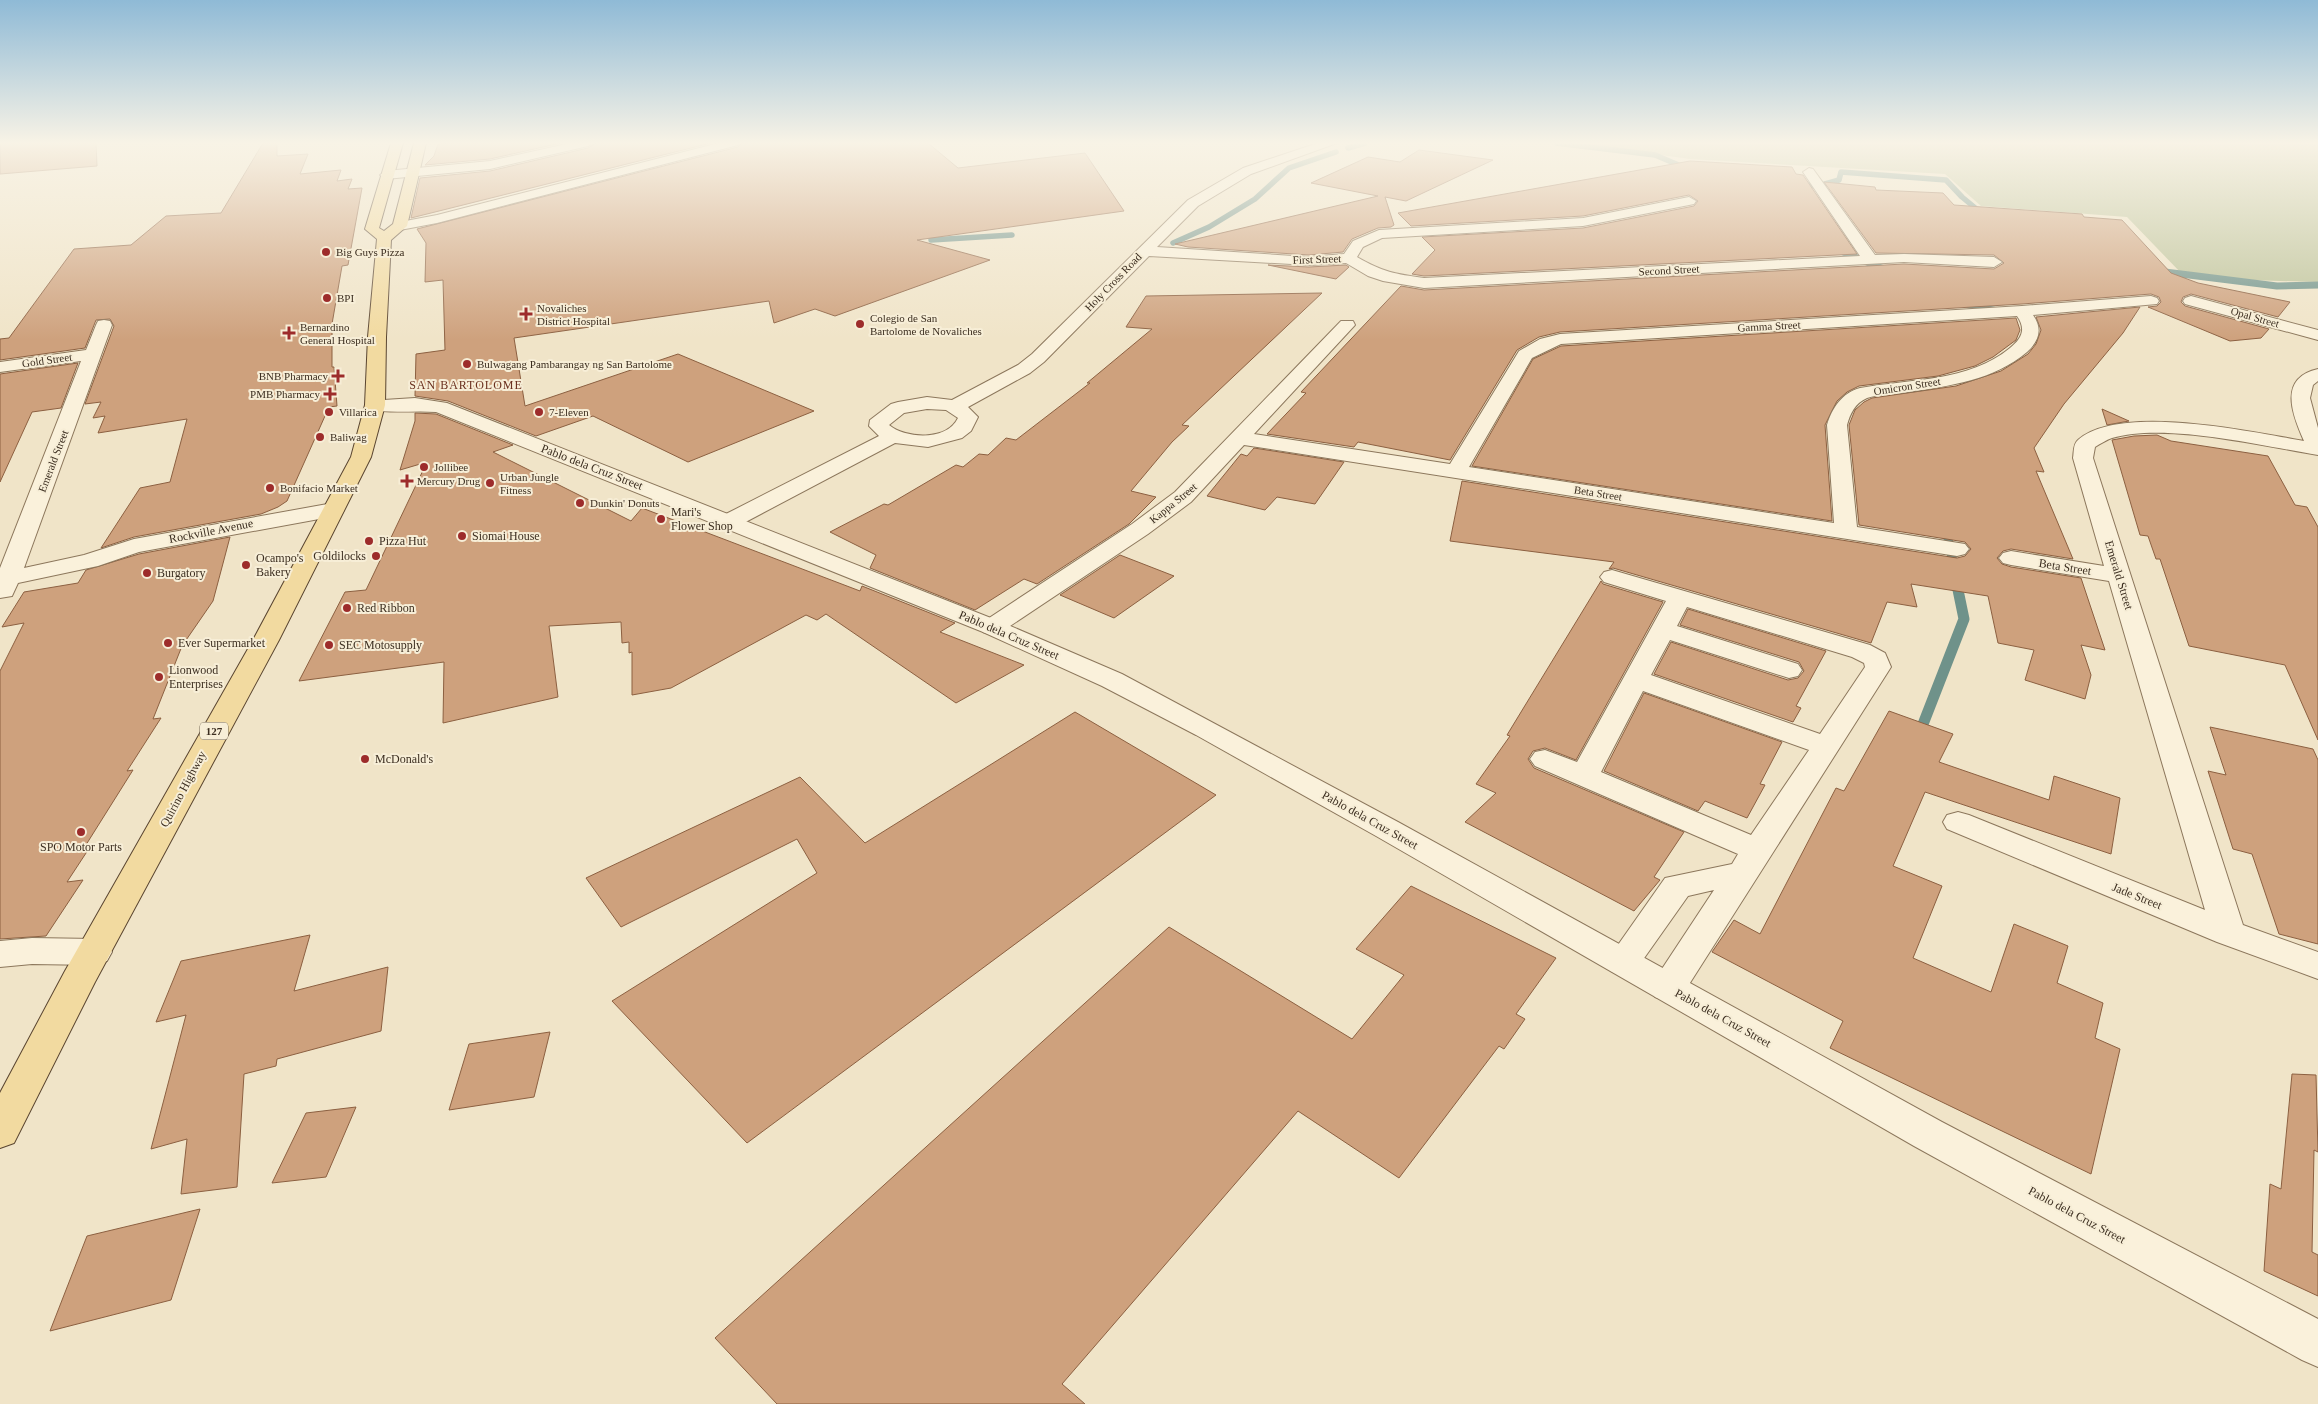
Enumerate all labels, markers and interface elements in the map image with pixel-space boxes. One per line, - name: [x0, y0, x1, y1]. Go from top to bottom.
- marker: Big Guys Pizza: [320, 246, 332, 258]
- place label: Big Guys Pizza: [336, 246, 405, 258]
- street label: Holy Cross Road: [1082, 250, 1144, 313]
- street label: First Street: [1293, 252, 1341, 266]
- street label: Second Street: [1638, 262, 1700, 278]
- marker: BPI: [321, 292, 333, 304]
- place label: BPI: [337, 292, 354, 304]
- place label: Novaliches District Hospital: [537, 302, 610, 327]
- street label: Opal Street: [2229, 304, 2281, 330]
- marker: Novaliches District Hospital: [519, 307, 533, 321]
- place label: Colegio de San Bartolome de Novaliches: [870, 312, 982, 337]
- marker: Colegio de San Bartolome de Novaliches: [854, 318, 866, 330]
- street label: Gamma Street: [1737, 318, 1801, 334]
- place label: Bernardino General Hospital: [300, 321, 375, 346]
- marker: Bernardino General Hospital: [282, 326, 296, 340]
- street label: Gold Street: [21, 351, 73, 369]
- marker: Bulwagang Pambarangay ng San Bartolome: [461, 358, 473, 370]
- place label: Bulwagang Pambarangay ng San Bartolome: [477, 358, 672, 370]
- place label: BNB Pharmacy: [259, 370, 328, 382]
- marker: BNB Pharmacy: [332, 370, 344, 382]
- street label: Omicron Street: [1873, 375, 1941, 397]
- district label: SAN BARTOLOME: [409, 378, 523, 392]
- place label: PMB Pharmacy: [250, 388, 320, 400]
- marker: PMB Pharmacy: [324, 388, 336, 400]
- marker: Villarica: [323, 406, 335, 418]
- place label: Villarica: [339, 406, 377, 418]
- marker: 7-Eleven: [533, 406, 545, 418]
- place label: 7-Eleven: [549, 406, 589, 418]
- street label: Emerald Street: [36, 428, 70, 494]
- marker: Baliwag: [314, 431, 326, 443]
- place label: Baliwag: [330, 431, 367, 443]
- street label: Pablo dela Cruz Street: [539, 441, 645, 493]
- marker: Jollibee: [418, 461, 430, 473]
- place label: Jollibee: [434, 461, 468, 473]
- place label: Urban Jungle Fitness: [500, 471, 559, 496]
- marker: Mercury Drug: [401, 475, 413, 487]
- place label: Mercury Drug: [417, 475, 481, 487]
- marker: Urban Jungle Fitness: [484, 477, 496, 489]
- street label: Kappa Street: [1147, 480, 1199, 526]
- marker: Bonifacio Market: [264, 482, 276, 494]
- place label: Bonifacio Market: [280, 482, 358, 494]
- street label: Beta Street: [1573, 483, 1623, 503]
- marker: Dunkin' Donuts: [574, 497, 586, 509]
- place label: Dunkin' Donuts: [590, 497, 660, 509]
- place label: Mari's Flower Shop: [671, 505, 733, 533]
- marker: Mari's Flower Shop: [655, 513, 667, 525]
- street label: Rockville Avenue: [168, 516, 254, 546]
- place label: Siomai House: [472, 529, 540, 543]
- marker: Siomai House: [456, 530, 468, 542]
- place label: Pizza Hut: [379, 534, 427, 548]
- marker: Pizza Hut: [363, 535, 375, 547]
- street label: Emerald Street: [2102, 539, 2136, 612]
- place label: Goldilocks: [313, 549, 366, 563]
- marker: Goldilocks: [370, 550, 382, 562]
- place label: Ocampo's Bakery: [256, 551, 304, 579]
- street label: Beta Street: [2038, 556, 2093, 578]
- marker: Ocampo's Bakery: [240, 559, 252, 571]
- place label: Burgatory: [157, 566, 205, 580]
- marker: Burgatory: [141, 567, 153, 579]
- place label: Red Ribbon: [357, 601, 415, 615]
- marker: Red Ribbon: [341, 602, 353, 614]
- street label: Pablo dela Cruz Street: [957, 608, 1062, 663]
- place label: Ever Supermarket: [178, 636, 266, 650]
- marker: Ever Supermarket: [162, 637, 174, 649]
- place label: SEC Motosupply: [339, 638, 422, 652]
- marker: SEC Motosupply: [323, 639, 335, 651]
- place label: Lionwood Enterprises: [169, 663, 223, 691]
- marker: Lionwood Enterprises: [153, 671, 165, 683]
- road number: 127: [200, 722, 228, 739]
- street label: Quirino Highway: [157, 748, 209, 830]
- place label: McDonald's: [375, 752, 433, 766]
- marker: McDonald's: [359, 753, 371, 765]
- street label: Pablo dela Cruz Street: [1320, 788, 1421, 853]
- marker: SPO Motor Parts: [75, 826, 87, 838]
- place label: SPO Motor Parts: [40, 840, 122, 854]
- street label: Jade Street: [2110, 880, 2164, 913]
- street label: Pablo dela Cruz Street: [1673, 986, 1774, 1051]
- street label: Pablo dela Cruz Street: [2026, 1184, 2128, 1247]

